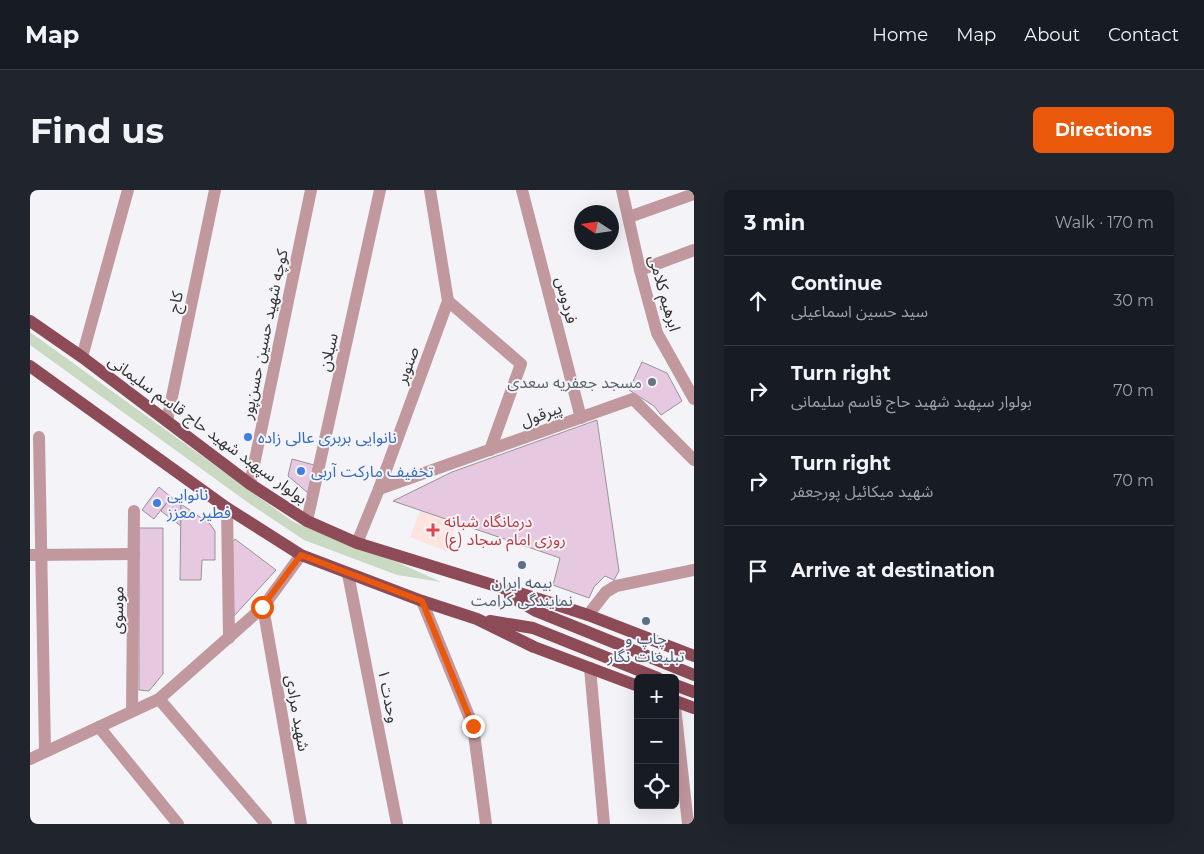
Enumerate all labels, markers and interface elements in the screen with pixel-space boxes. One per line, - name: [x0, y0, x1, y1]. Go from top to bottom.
- text: Map: [25, 20, 79, 49]
- text: Home: [872, 24, 928, 46]
- text: Map: [956, 24, 996, 46]
- text: About: [1024, 24, 1080, 46]
- text: Contact: [1108, 24, 1179, 46]
- button: Directions: [1033, 107, 1174, 153]
- text: Find us: [30, 109, 164, 152]
- north arrow: [574, 205, 619, 250]
- text: 3 min: [744, 210, 805, 235]
- text: Walk · 170 m: [1055, 213, 1154, 232]
- street label: کوچه شهید حسین حسن‌پور: [237, 247, 293, 422]
- street label: ابرهیم کلامی: [642, 253, 684, 334]
- text: Continue: [791, 272, 882, 295]
- street label: فردوس: [552, 275, 581, 325]
- icon: ahead: [744, 287, 772, 315]
- street label: کاج: [164, 289, 190, 315]
- text: 30 m: [1113, 291, 1154, 310]
- text: سید حسین اسماعیلی: [791, 302, 928, 321]
- street label: سبلان: [315, 331, 342, 373]
- street label: صنوبر: [392, 344, 423, 387]
- street label: بولوار سپهبد شهید حاج قاسم سلیمانی: [103, 351, 311, 510]
- text: Turn right: [791, 362, 891, 385]
- place label: مسجد جعفریه سعدی: [507, 373, 642, 392]
- marker: مسجد جعفریه سعدی: [646, 376, 658, 388]
- icon: right: [744, 377, 772, 405]
- text: 70 m: [1113, 381, 1154, 400]
- text: بولوار سپهبد شهید حاج قاسم سلیمانی: [791, 392, 1032, 411]
- street label: پیرقول: [518, 398, 565, 432]
- place label: نانوایی بربری عالی زاده: [258, 428, 397, 447]
- marker: نانوایی بربری عالی زاده: [242, 431, 254, 443]
- text: Turn right: [791, 452, 891, 475]
- place label: تخفیف مارکت آربی: [311, 462, 434, 481]
- marker: تخفیف مارکت آربی: [295, 465, 307, 477]
- icon: right: [744, 467, 772, 495]
- text: 70 m: [1113, 471, 1154, 490]
- text: شهید میکائیل پورجعفر: [791, 482, 933, 501]
- place label: نانوایی فطیر معزز: [166, 485, 231, 522]
- marker: نانوایی فطیر معزز: [151, 497, 163, 509]
- place label: درمانگاه شبانه روزی امام سجاد (ع): [444, 512, 566, 552]
- marker: درمانگاه شبانه روزی امام سجاد (ع): [426, 523, 440, 537]
- icon: arrive: [744, 557, 772, 585]
- marker: بیمه ایران نمایندگی کرامت: [516, 559, 528, 571]
- text: Arrive at destination: [791, 559, 995, 582]
- place label: بیمه ایران نمایندگی کرامت: [471, 573, 573, 610]
- street label: موسوی: [108, 586, 127, 634]
- route start: [251, 596, 274, 619]
- marker: چاپ و تبلیغات نگار: [640, 615, 652, 627]
- place label: چاپ و تبلیغات نگار: [606, 629, 685, 666]
- street label: وحدت ۱: [374, 668, 403, 725]
- street label: شهید مرادی: [281, 673, 314, 753]
- map controls: [634, 674, 679, 809]
- button: +: [634, 674, 679, 719]
- route end: [462, 715, 485, 738]
- button: −: [634, 719, 679, 764]
- button: locate: [634, 764, 679, 809]

